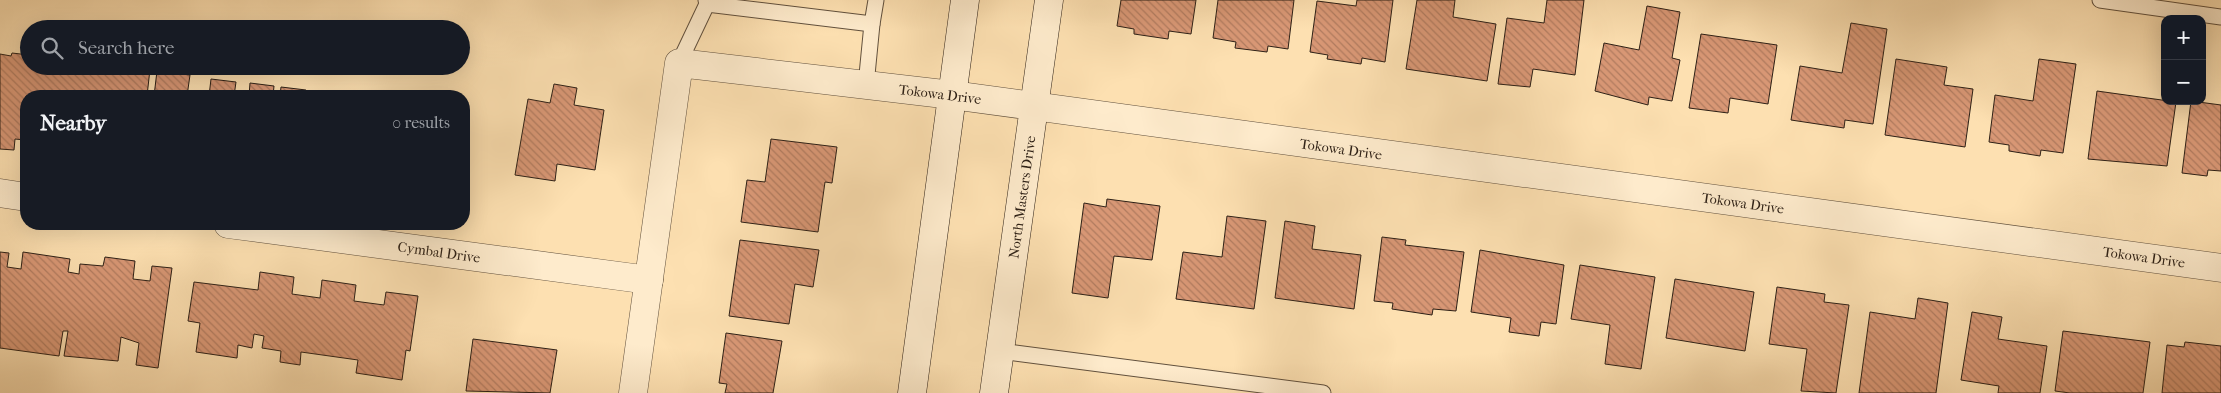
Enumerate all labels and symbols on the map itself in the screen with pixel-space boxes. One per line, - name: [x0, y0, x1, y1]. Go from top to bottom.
- street label: Tokowa Drive: [898, 81, 982, 108]
- street label: North Masters Drive: [1005, 134, 1040, 260]
- street label: Tokowa Drive: [1299, 135, 1383, 164]
- street label: Tokowa Drive: [1701, 189, 1785, 218]
- street label: Cymbal Drive: [397, 238, 481, 267]
- street label: Tokowa Drive: [2102, 243, 2186, 272]

